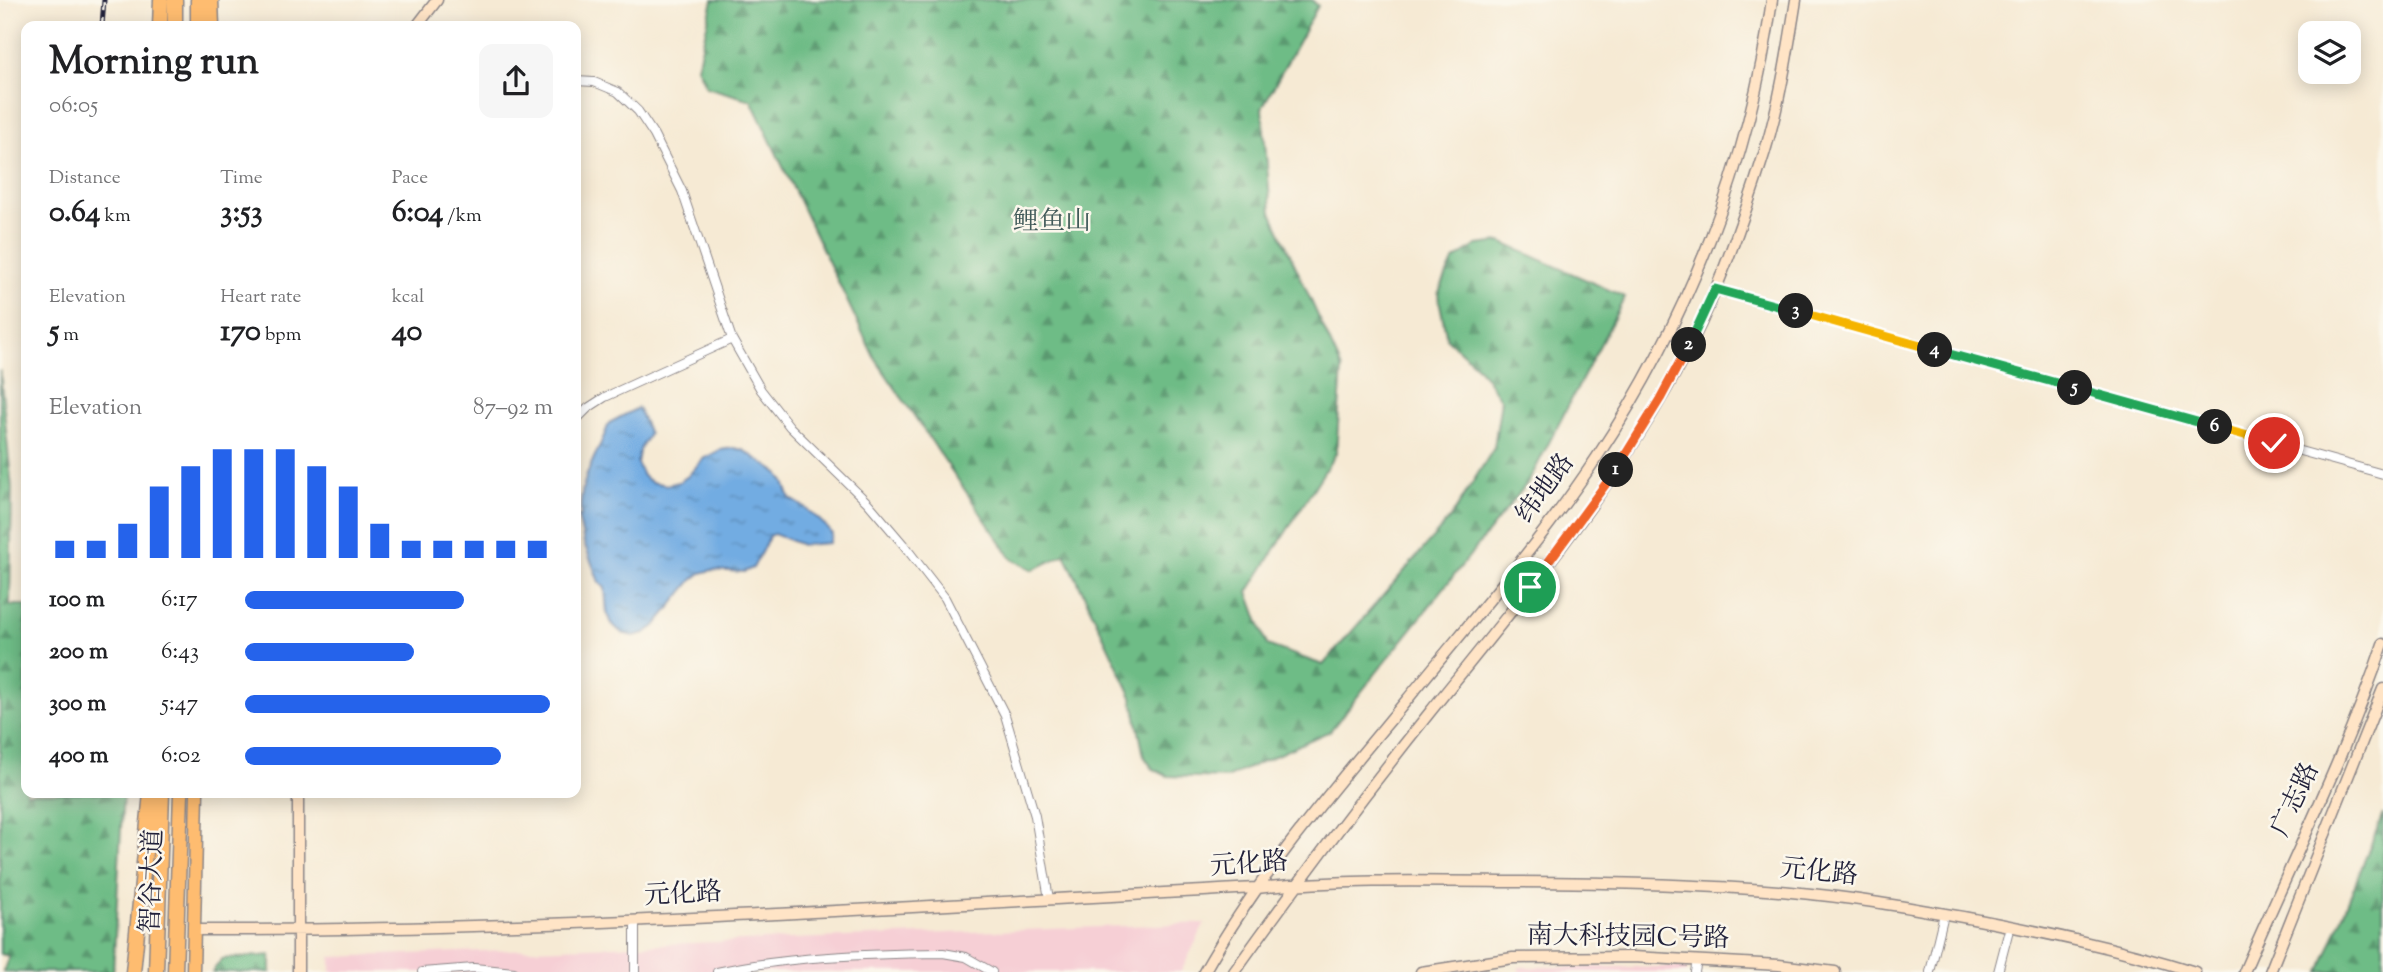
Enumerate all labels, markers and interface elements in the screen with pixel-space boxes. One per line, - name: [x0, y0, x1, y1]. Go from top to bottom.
- map controls: [2298, 21, 2361, 84]
- button: layers: [2298, 21, 2361, 84]
- text: Morning run: [49, 37, 259, 91]
- button: share: [479, 44, 553, 118]
- text: 06:05: [49, 90, 98, 123]
- text: Distance: [49, 165, 121, 192]
- text: Time: [220, 165, 263, 192]
- text: Pace: [392, 165, 428, 192]
- text: 0.64: [49, 192, 100, 235]
- text: 3:53: [220, 192, 263, 235]
- text: 6:04: [392, 192, 443, 235]
- text: km: [100, 203, 131, 230]
- text: /km: [443, 203, 482, 230]
- park label: 鲤鱼山: [1013, 204, 1091, 241]
- text: Elevation: [49, 284, 126, 311]
- text: Heart rate: [220, 284, 301, 311]
- text: kcal: [392, 284, 424, 311]
- pin: 3: [1778, 294, 1814, 328]
- text: 3: [1792, 297, 1799, 324]
- text: 5: [49, 311, 59, 354]
- text: 170: [220, 311, 261, 354]
- text: 40: [392, 311, 422, 354]
- text: m: [59, 322, 79, 349]
- text: bpm: [261, 322, 301, 349]
- pin: 2: [1672, 328, 1706, 362]
- text: 2: [1684, 331, 1693, 358]
- pin: 4: [1918, 332, 1952, 368]
- text: 4: [1930, 336, 1939, 363]
- pin: 5: [2058, 370, 2092, 406]
- text: 5: [2071, 374, 2078, 401]
- text: Elevation: [49, 392, 142, 425]
- text: 87–92 m: [473, 392, 553, 425]
- pin: 6: [2198, 410, 2232, 444]
- text: 6: [2210, 413, 2219, 440]
- pin: [2244, 413, 2304, 473]
- icon: check: [2255, 424, 2293, 462]
- street label: 纬地路: [1508, 447, 1584, 531]
- pin: 1: [1598, 452, 1634, 488]
- text: 1: [1612, 456, 1619, 483]
- pin: [1500, 557, 1560, 617]
- icon: arrive: [1511, 568, 1549, 606]
- text: 100 m: [49, 584, 105, 617]
- text: 6:17: [161, 584, 198, 617]
- text: 200 m: [49, 636, 108, 669]
- text: 6:43: [161, 636, 199, 669]
- text: 300 m: [49, 688, 106, 721]
- text: 5:47: [161, 688, 198, 721]
- text: 400 m: [49, 740, 109, 773]
- text: 6:02: [161, 740, 201, 773]
- street label: 广志路: [2263, 757, 2329, 843]
- street label: 智谷大道: [133, 828, 173, 934]
- street label: 元化路: [1209, 844, 1289, 886]
- street label: 元化路: [1778, 851, 1860, 895]
- street label: 元化路: [643, 874, 723, 916]
- street label: 南大科技园C号路: [1526, 918, 1730, 958]

